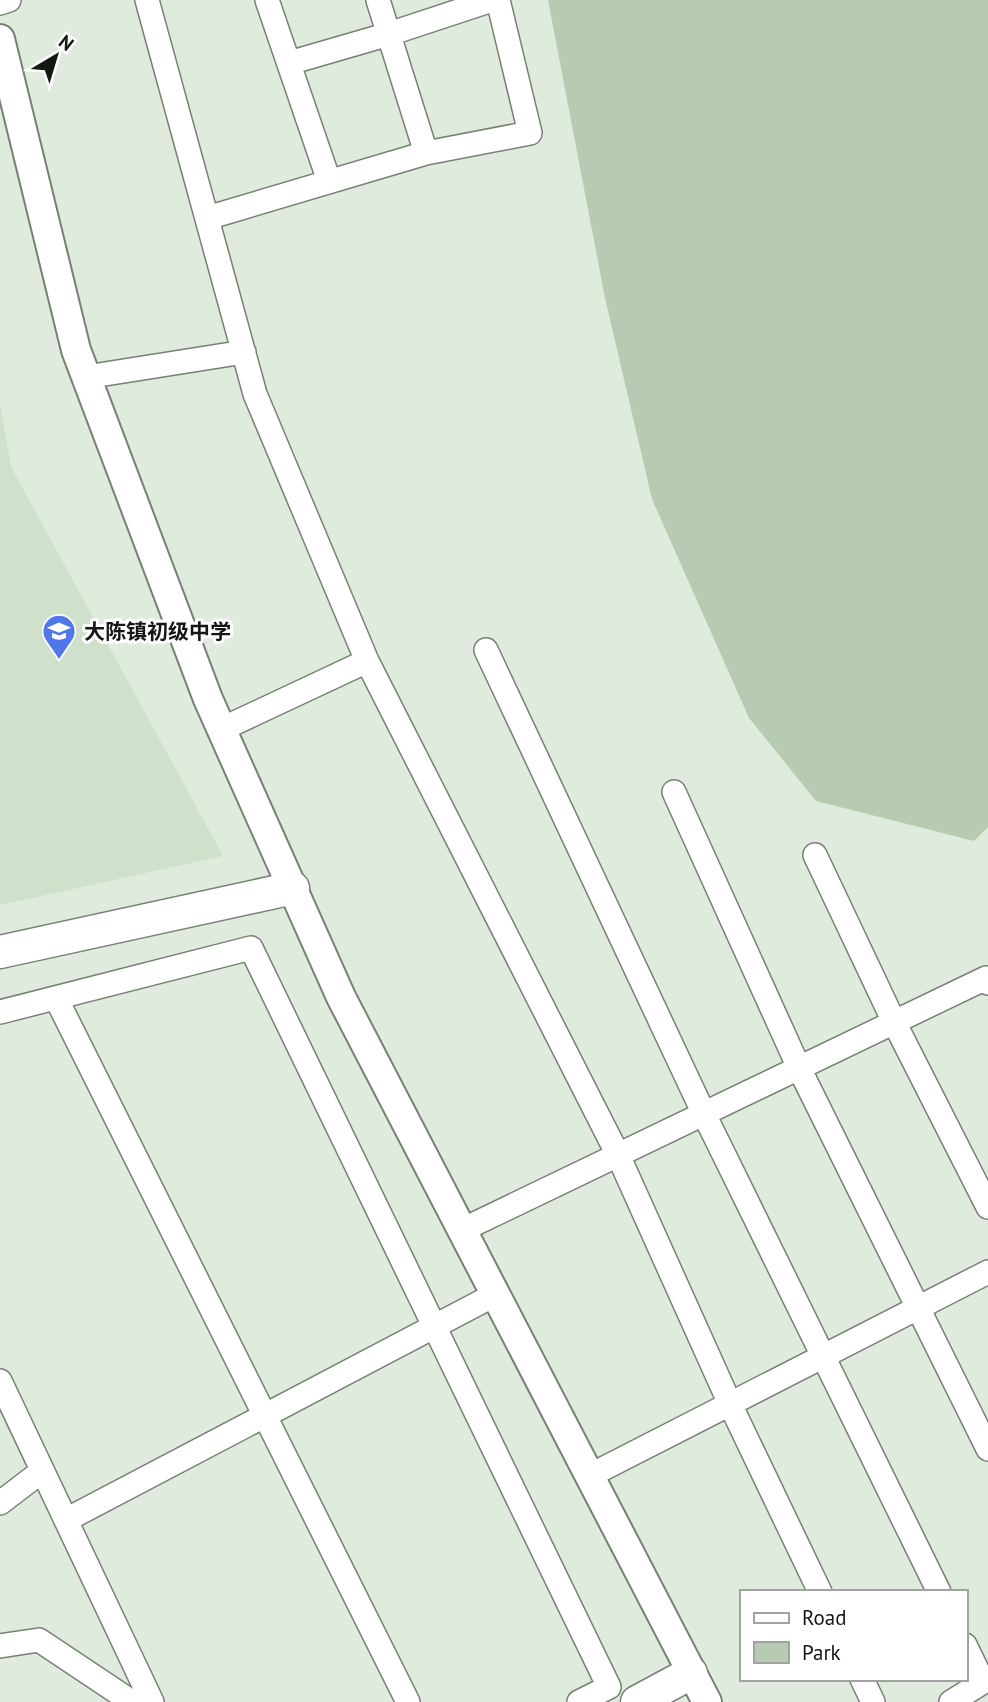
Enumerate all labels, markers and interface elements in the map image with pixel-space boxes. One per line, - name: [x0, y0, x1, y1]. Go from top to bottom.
- north arrow: [21, 21, 91, 91]
- text: N: [54, 29, 79, 56]
- school or university icon: 大陈镇初级中学: [40, 612, 78, 661]
- place label: 大陈镇初级中学: [84, 618, 231, 645]
- legend: [740, 1590, 967, 1681]
- text: Road: [802, 1604, 846, 1631]
- text: Park: [802, 1639, 841, 1666]

